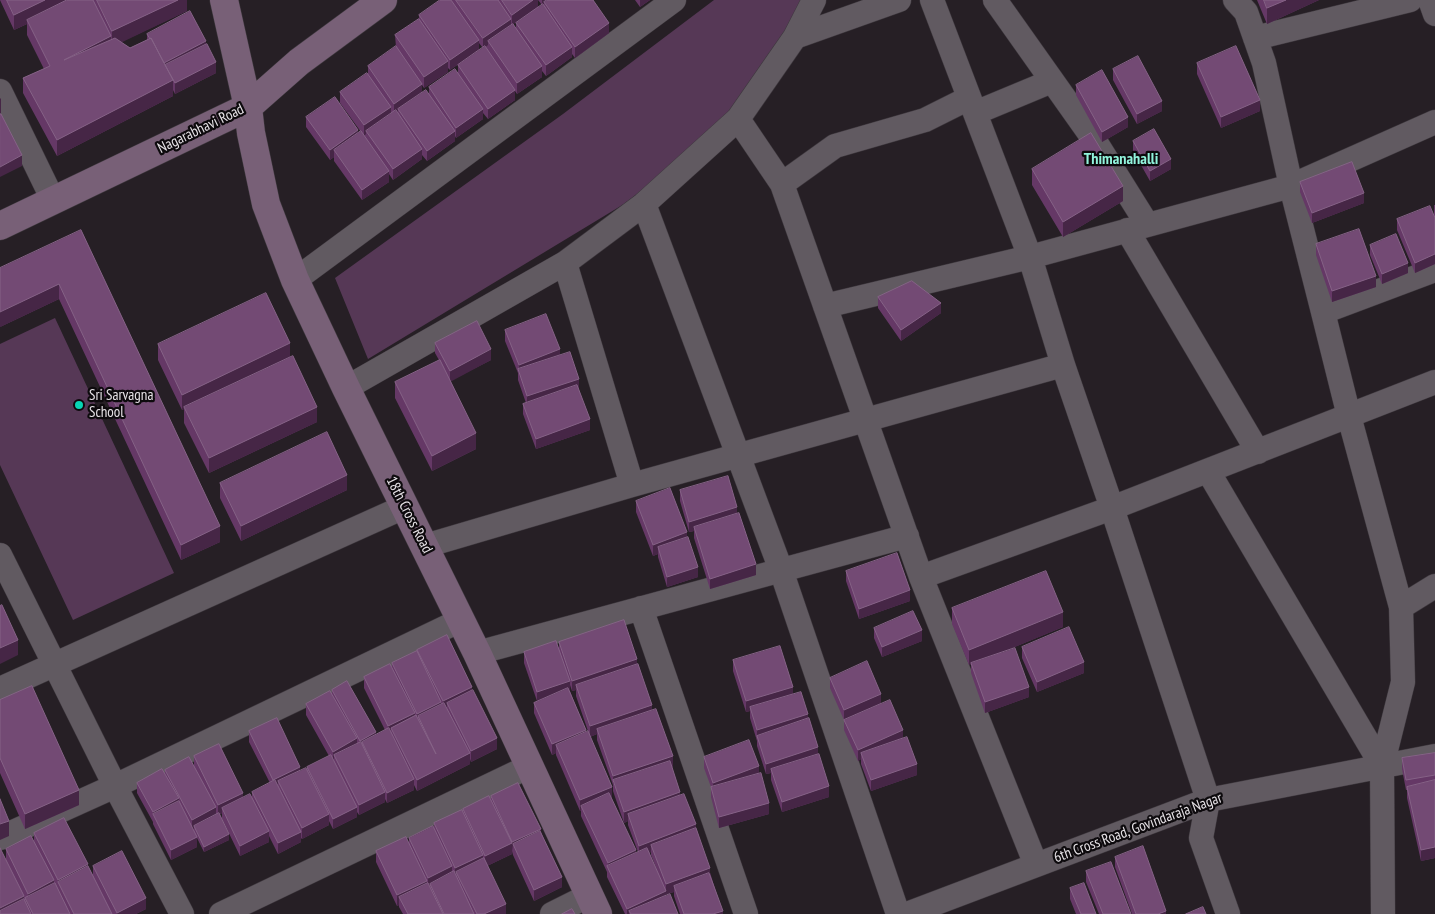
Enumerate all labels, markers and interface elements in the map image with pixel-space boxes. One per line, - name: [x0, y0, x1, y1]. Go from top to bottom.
- street label: Nagarabhavi Road: [155, 100, 247, 158]
- district label: Thimanahalli: [1084, 149, 1158, 169]
- place label: Sri Sarvagna School: [89, 387, 153, 422]
- marker: Sri Sarvagna School: [73, 399, 85, 411]
- street label: 18th Cross Road: [382, 474, 436, 556]
- street label: 6th Cross Road, Govindaraja Nagar: [1051, 789, 1225, 867]

